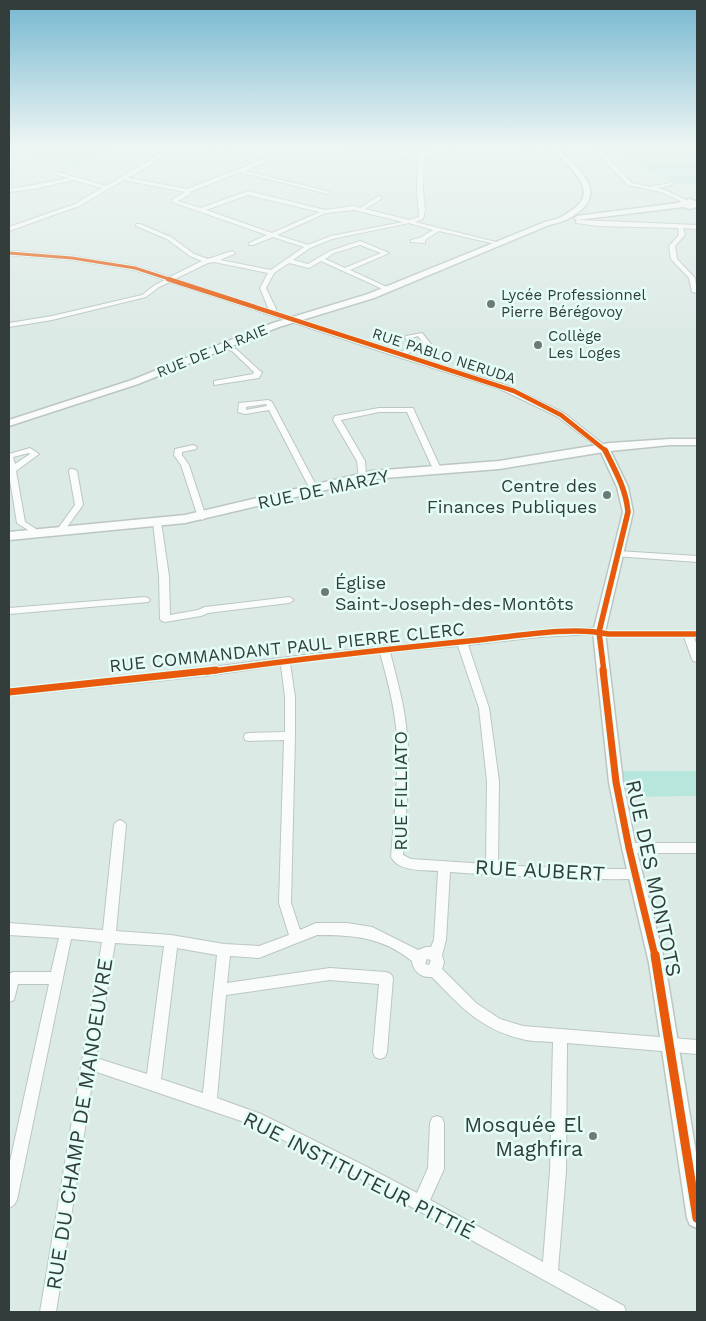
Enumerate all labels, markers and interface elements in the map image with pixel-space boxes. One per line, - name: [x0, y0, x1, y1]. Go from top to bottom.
- place label: Lycée Professionnel Pierre Bérégovoy: [501, 286, 646, 321]
- marker: Lycée Professionnel Pierre Bérégovoy: [485, 298, 497, 310]
- street label: RUE DE LA RAIE: [154, 321, 270, 381]
- street label: RUE PABLO NERUDA: [370, 324, 518, 388]
- place label: Collège Les Loges: [548, 327, 621, 362]
- marker: Collège Les Loges: [532, 339, 544, 351]
- street label: RUE DE MARZY: [255, 465, 391, 513]
- place label: Centre des Finances Publiques: [427, 475, 597, 517]
- marker: Centre des Finances Publiques: [601, 489, 613, 501]
- place label: Église Saint-Joseph-des-Montôts: [335, 572, 574, 614]
- marker: Église Saint-Joseph-des-Montôts: [319, 586, 331, 598]
- street label: RUE COMMANDANT PAUL PIERRE CLERC: [108, 618, 466, 676]
- street label: RUE FILLIATO: [390, 731, 411, 851]
- street label: RUE DES MONTOTS: [621, 777, 687, 979]
- street label: RUE AUBERT: [474, 854, 606, 886]
- street label: RUE DU CHAMP DE MANOEUVRE: [40, 956, 118, 1292]
- street label: RUE INSTITUTEUR PITTIÉ: [239, 1106, 479, 1244]
- place label: Mosquée El Maghfira: [464, 1112, 584, 1161]
- marker: Mosquée El Maghfira: [587, 1130, 599, 1142]

